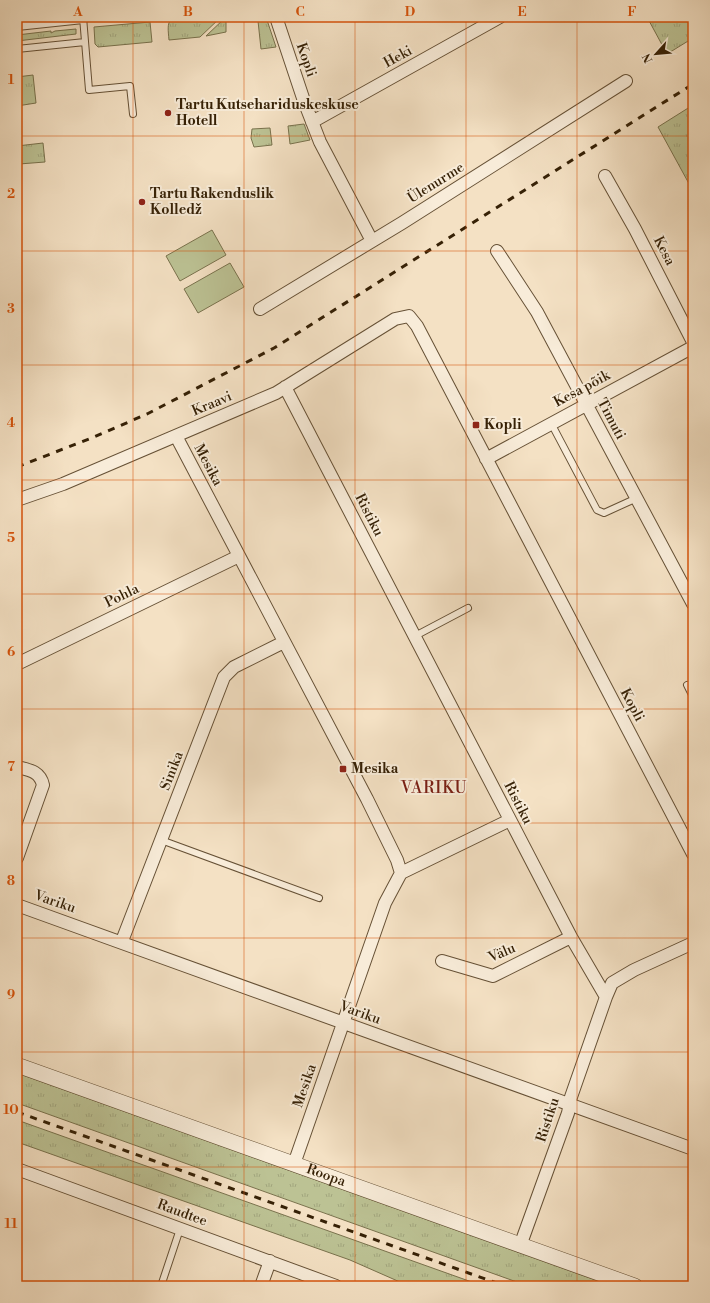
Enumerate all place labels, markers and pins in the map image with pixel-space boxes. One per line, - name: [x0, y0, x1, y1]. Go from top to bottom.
- place label: Tartu Kutsehariduskeskuse Hotell: [176, 96, 359, 130]
- marker: Tartu Kutsehariduskeskuse Hotell: [163, 108, 173, 118]
- place label: Tartu Rakenduslik Kolledž: [150, 185, 274, 219]
- marker: Tartu Rakenduslik Kolledž: [137, 197, 147, 207]
- place label: Kopli: [484, 416, 522, 434]
- marker: Kopli: [471, 420, 481, 430]
- place label: Mesika: [351, 760, 399, 778]
- marker: Mesika: [338, 764, 348, 774]

